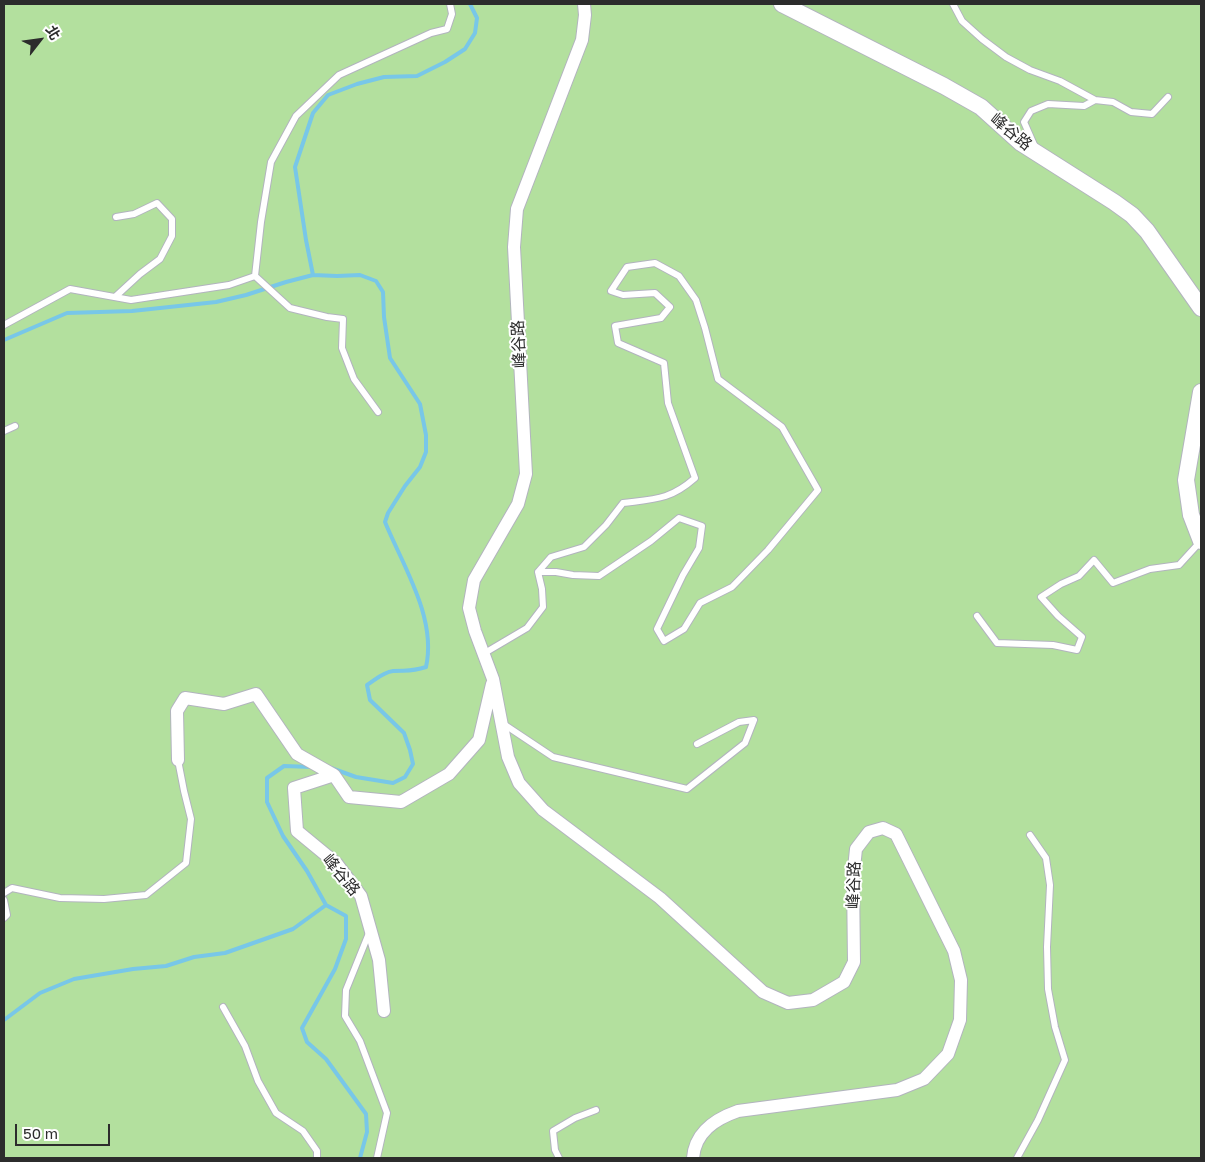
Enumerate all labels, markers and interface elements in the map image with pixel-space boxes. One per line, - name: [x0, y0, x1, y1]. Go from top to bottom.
- north arrow: [15, 15, 65, 65]
- text: 北: [43, 22, 64, 43]
- street label: 峰谷路: [986, 109, 1036, 155]
- street label: 峰谷路: [508, 320, 530, 368]
- street label: 峰谷路: [318, 850, 364, 900]
- street label: 峰谷路: [844, 861, 864, 909]
- scale bar: [18, 1114, 112, 1146]
- text: 50 m: [23, 1124, 58, 1142]

